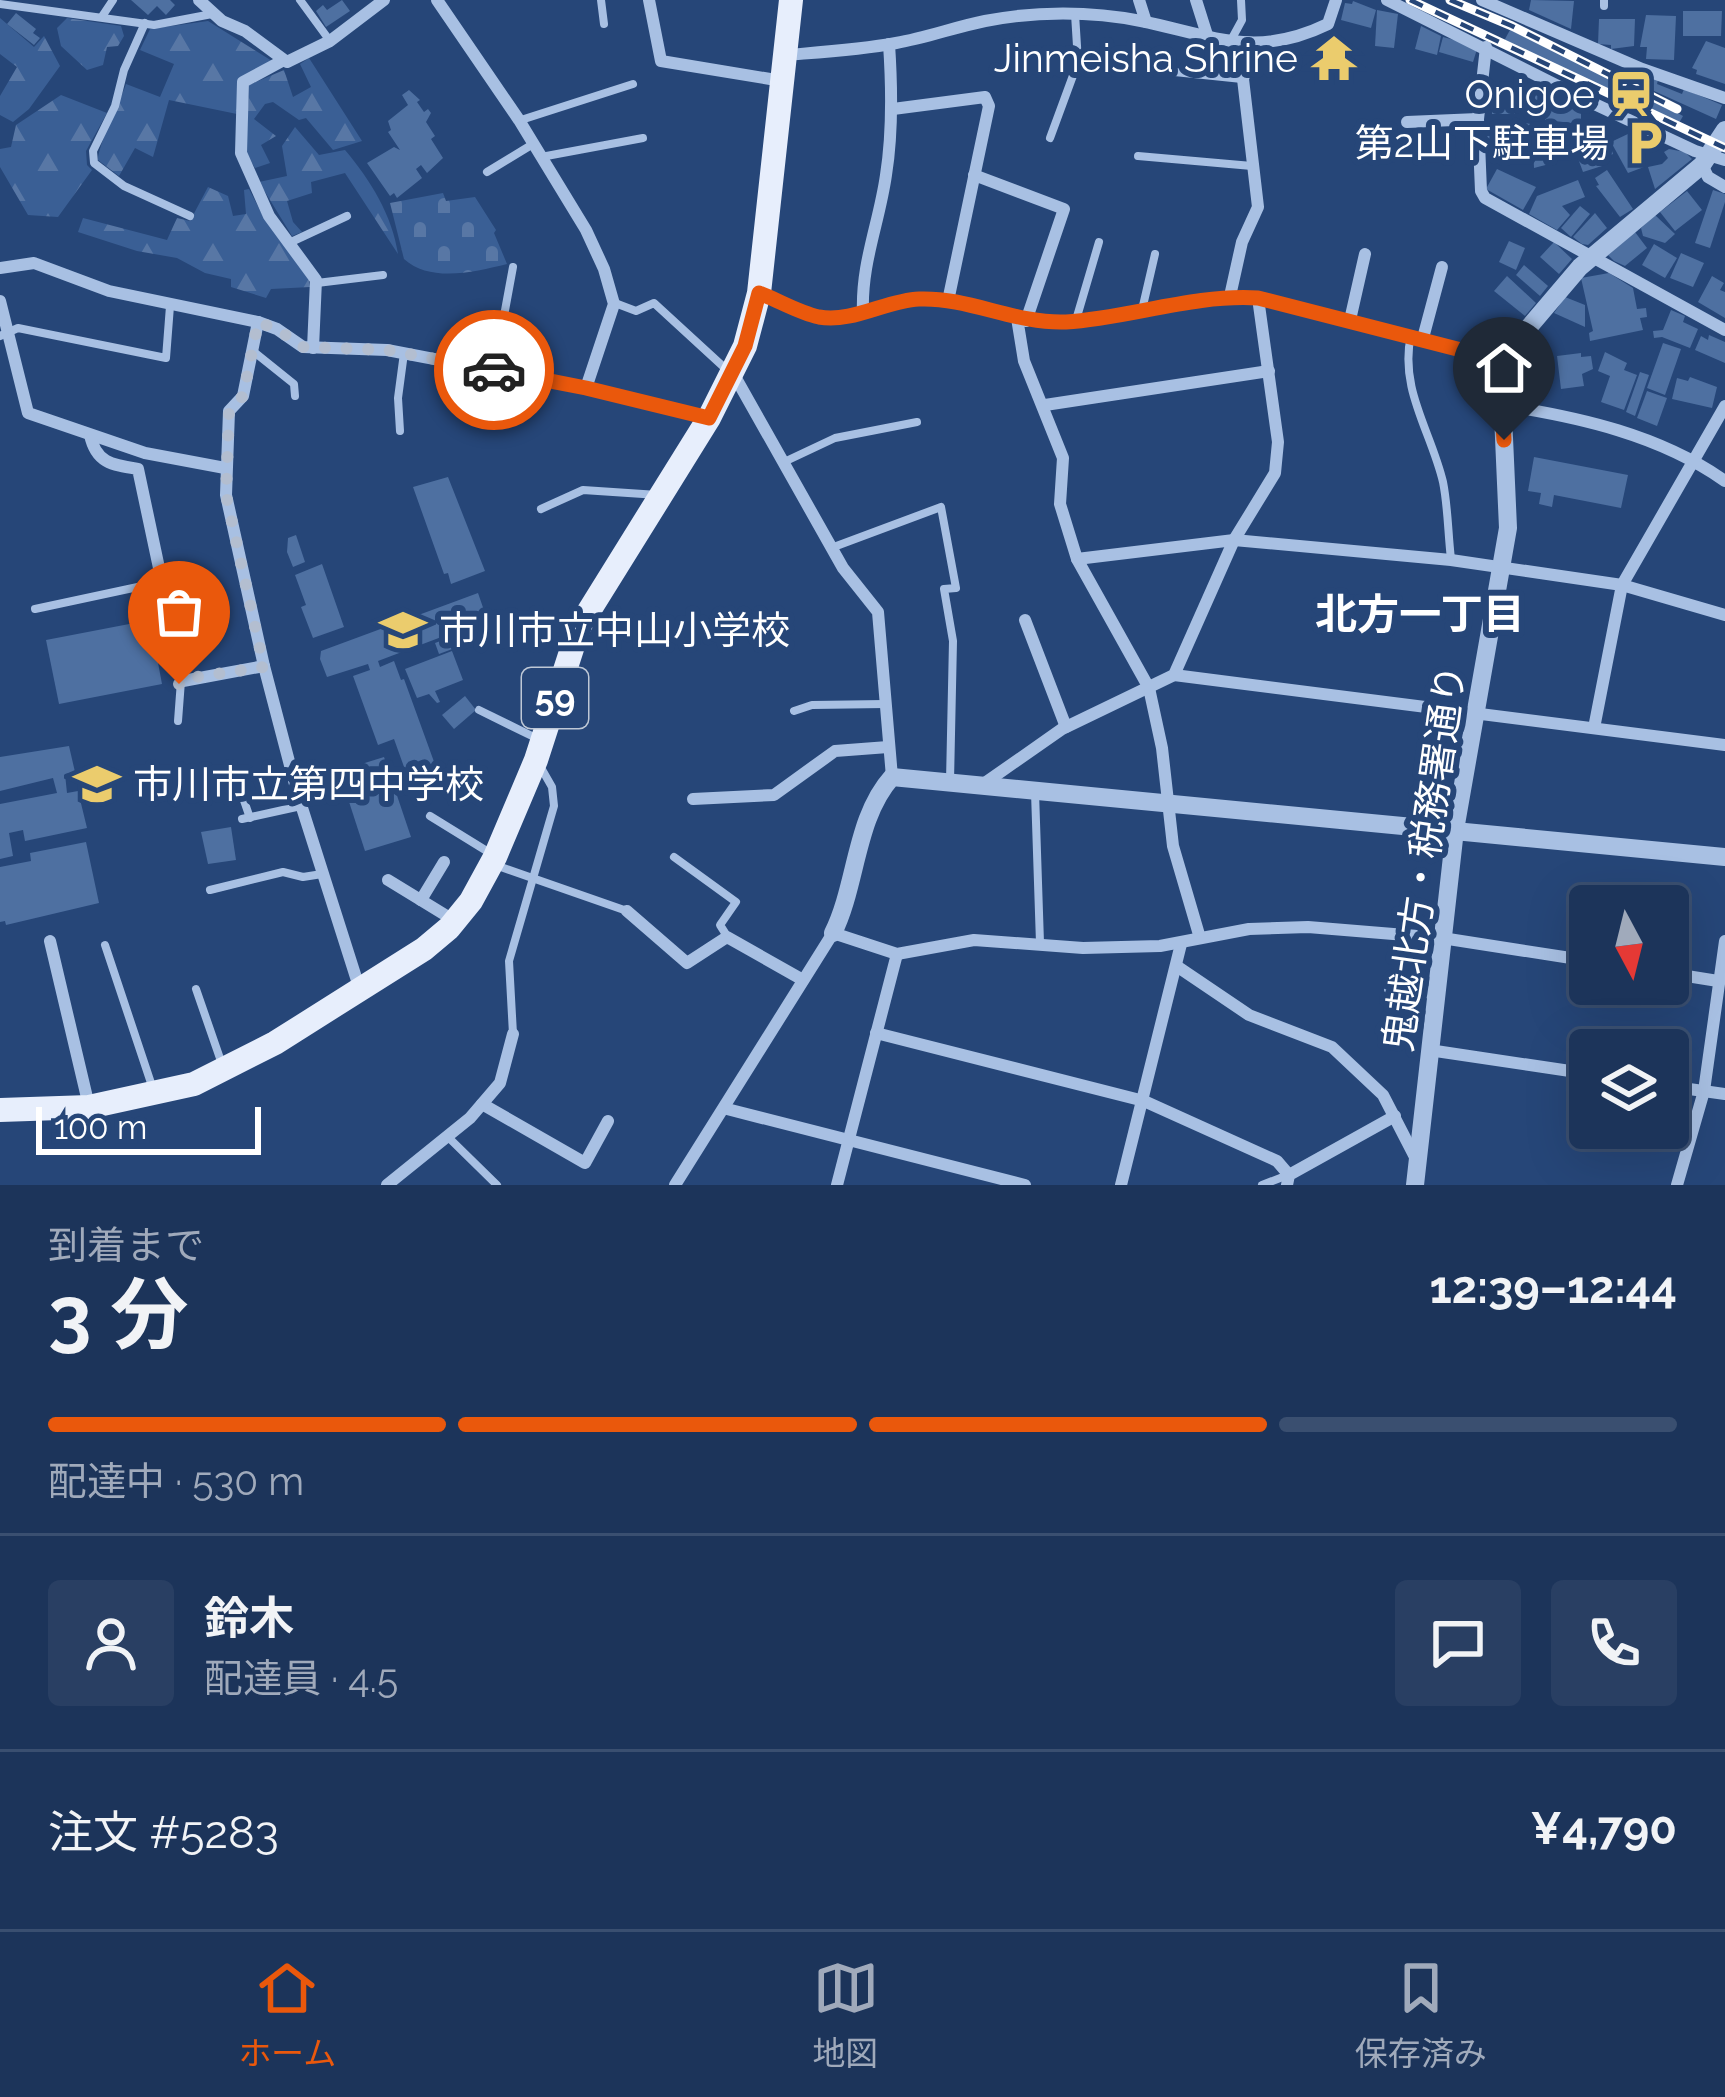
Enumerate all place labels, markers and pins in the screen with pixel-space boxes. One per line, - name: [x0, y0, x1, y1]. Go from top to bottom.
- temple icon: Jinmeisha Shrine: [1309, 33, 1359, 83]
- place label: Jinmeisha Shrine: [994, 35, 1298, 81]
- station icon: Onigoe: [1606, 69, 1656, 119]
- place label: Onigoe: [1464, 71, 1595, 117]
- parking icon: 第2山下駐車場: [1620, 118, 1670, 168]
- place label: 第2山下駐車場: [1355, 120, 1609, 166]
- pin: [1453, 317, 1555, 440]
- pin: [128, 561, 230, 684]
- school or university icon: 市川市立中山小学校: [378, 605, 428, 655]
- place label: 市川市立中山小学校: [439, 607, 790, 653]
- school or university icon: 市川市立第四中学校: [72, 759, 122, 809]
- place label: 市川市立第四中学校: [133, 761, 484, 807]

